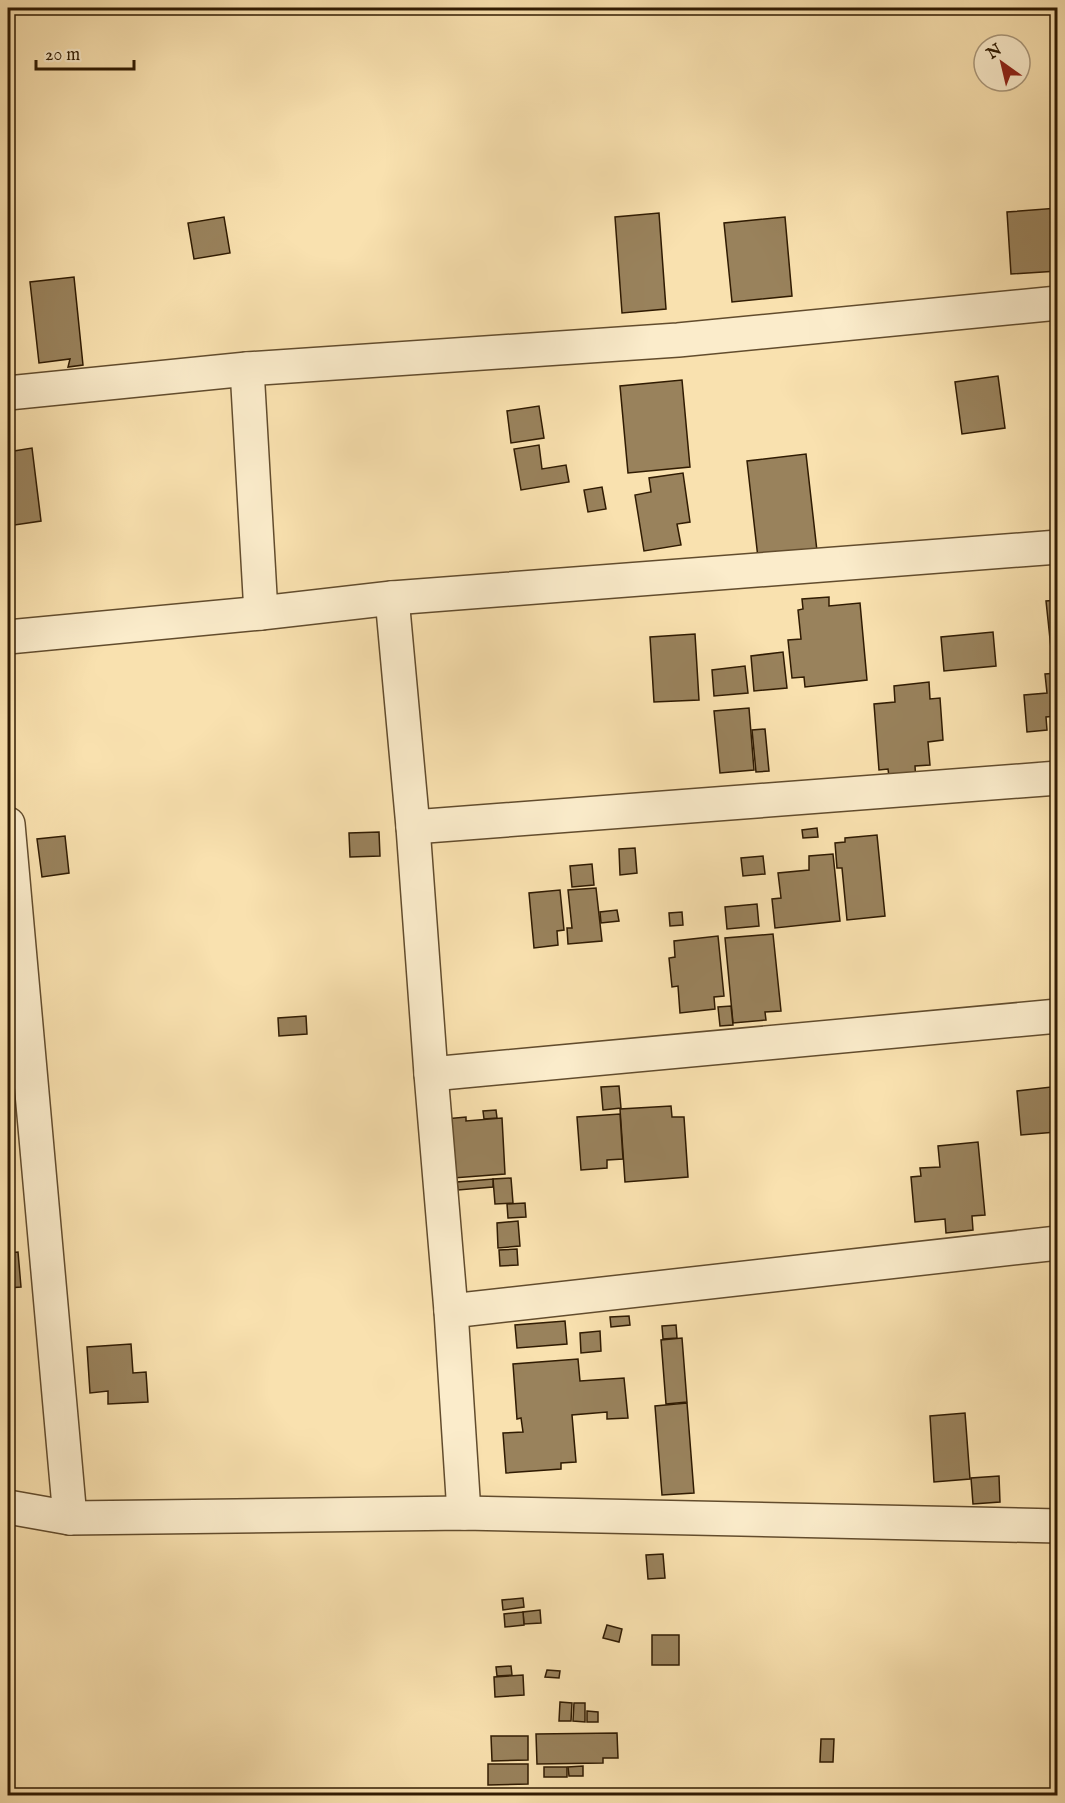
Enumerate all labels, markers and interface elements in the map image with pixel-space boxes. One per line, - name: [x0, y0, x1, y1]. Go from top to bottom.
- scale bar: [36, 33, 134, 71]
- north arrow: [972, 33, 1032, 93]
- text: N: [983, 40, 1006, 65]
- text: 20 m: [45, 44, 80, 67]

